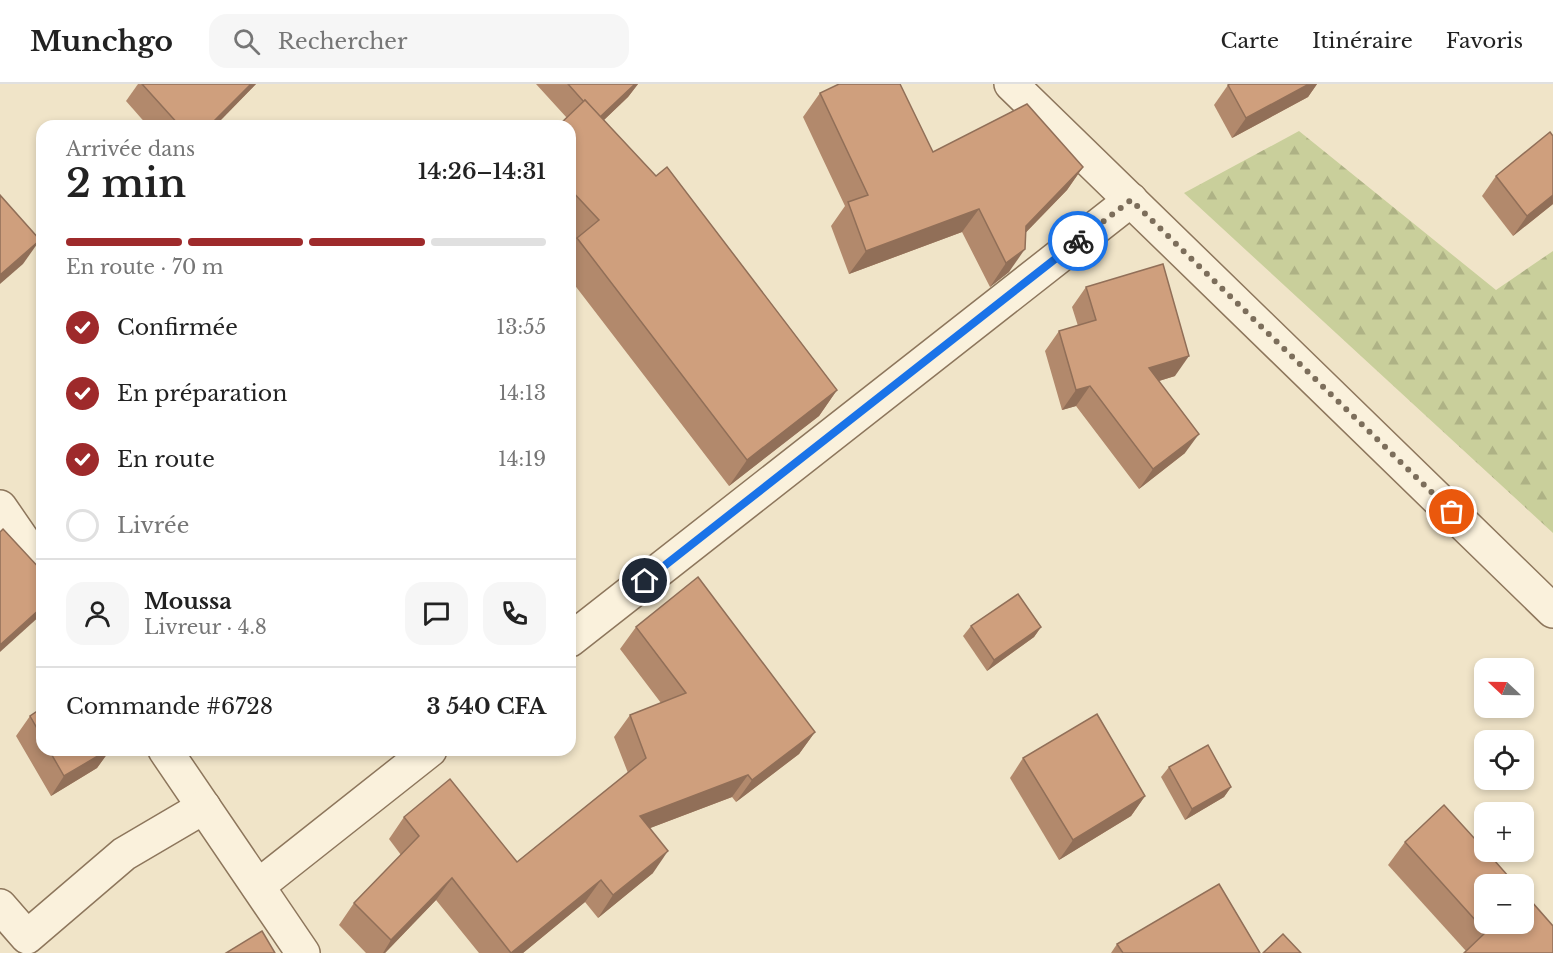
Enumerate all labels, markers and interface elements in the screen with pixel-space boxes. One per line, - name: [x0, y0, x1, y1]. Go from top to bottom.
- search box: [209, 14, 629, 68]
- text: Munchgo: [30, 24, 173, 59]
- icon: search: [230, 25, 263, 58]
- text: Rechercher: [278, 28, 407, 55]
- text: Carte: [1221, 28, 1279, 54]
- text: Itinéraire: [1312, 28, 1413, 54]
- text: Favoris: [1446, 28, 1523, 54]
- text: Arrivée dans: [66, 137, 195, 161]
- text: 14:26–14:31: [418, 158, 546, 185]
- text: 2 min: [66, 159, 186, 208]
- courier: [1048, 211, 1108, 271]
- icon: bike: [1062, 225, 1095, 258]
- text: En route · 70 m: [66, 255, 224, 279]
- icon: check: [66, 311, 99, 344]
- text: Confirmée: [117, 314, 238, 341]
- text: 13:55: [496, 315, 546, 339]
- icon: check: [66, 377, 99, 410]
- text: En préparation: [117, 380, 287, 407]
- text: 14:13: [498, 381, 546, 405]
- icon: check: [66, 443, 99, 476]
- text: En route: [117, 446, 215, 473]
- text: 14:19: [498, 447, 546, 471]
- pin: [1426, 486, 1477, 537]
- icon: bag: [1435, 495, 1468, 528]
- text: Livrée: [117, 512, 189, 539]
- pin: [619, 555, 670, 606]
- icon: home: [628, 564, 661, 597]
- button: person: [66, 582, 129, 645]
- button: chat: [405, 582, 468, 645]
- button: phone: [483, 582, 546, 645]
- text: Moussa: [144, 588, 232, 615]
- text: Livreur · 4.8: [144, 615, 267, 639]
- north arrow: [1474, 658, 1534, 718]
- map controls: [1474, 658, 1534, 934]
- text: Commande #6728: [66, 693, 273, 720]
- text: 3 540 CFA: [426, 693, 546, 720]
- button: locate: [1474, 730, 1534, 790]
- button: +: [1474, 802, 1534, 862]
- button: −: [1474, 874, 1534, 934]

